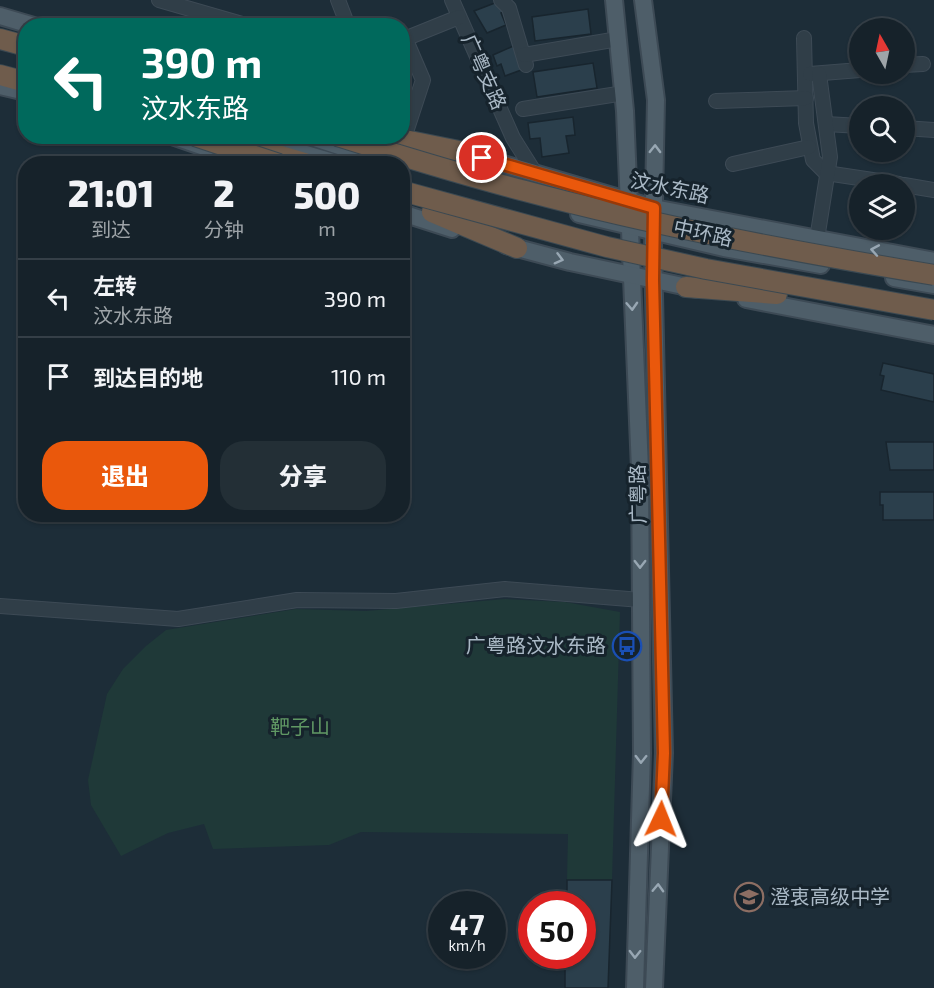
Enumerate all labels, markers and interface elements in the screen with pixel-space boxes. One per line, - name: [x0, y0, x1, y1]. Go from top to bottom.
- north arrow: [849, 18, 915, 84]
- map controls: [849, 18, 915, 240]
- street label: 广粤支路: [458, 30, 512, 113]
- text: 390 m: [141, 36, 262, 86]
- icon: left: [42, 42, 120, 120]
- text: 汶水东路: [141, 91, 249, 123]
- button: search: [849, 96, 915, 162]
- pin: [456, 132, 507, 183]
- icon: arrive: [465, 141, 498, 174]
- one-way arrow: [649, 145, 661, 154]
- street label: 汶水东路: [629, 167, 712, 207]
- text: 21:01: [68, 171, 154, 214]
- text: 2: [213, 171, 235, 214]
- text: 500: [294, 173, 360, 216]
- button: layers: [849, 174, 915, 240]
- street label: 中环路: [671, 214, 735, 250]
- text: m: [318, 216, 336, 240]
- text: 到达: [91, 217, 131, 241]
- text: 分钟: [204, 217, 244, 241]
- one-way arrow: [870, 244, 879, 256]
- one-way arrow: [554, 251, 564, 264]
- text: 左转: [93, 272, 137, 298]
- icon: left: [42, 282, 75, 315]
- text: 390 m: [324, 285, 386, 311]
- one-way arrow: [626, 301, 639, 310]
- text: 汶水东路: [93, 303, 173, 327]
- icon: arrive: [42, 360, 75, 393]
- text: 110 m: [331, 363, 386, 389]
- text: 到达目的地: [93, 364, 203, 390]
- button: 退出: [42, 441, 208, 510]
- button: 分享: [220, 441, 386, 510]
- street label: 广粤路: [624, 464, 650, 524]
- one-way arrow: [634, 559, 646, 568]
- bus stop icon: 广粤路汶水东路: [611, 630, 643, 662]
- place label: 广粤路汶水东路: [466, 633, 606, 657]
- park label: 靶子山: [270, 714, 330, 738]
- one-way arrow: [635, 754, 648, 763]
- position arrow: [629, 787, 693, 851]
- school or university icon: 澄衷高级中学: [733, 881, 765, 913]
- one-way arrow: [651, 883, 664, 892]
- place label: 澄衷高级中学: [770, 884, 890, 908]
- speed limit sign: 50: [518, 891, 596, 969]
- text: 47: [450, 905, 484, 941]
- text: km/h: [448, 936, 486, 954]
- one-way arrow: [629, 949, 642, 958]

